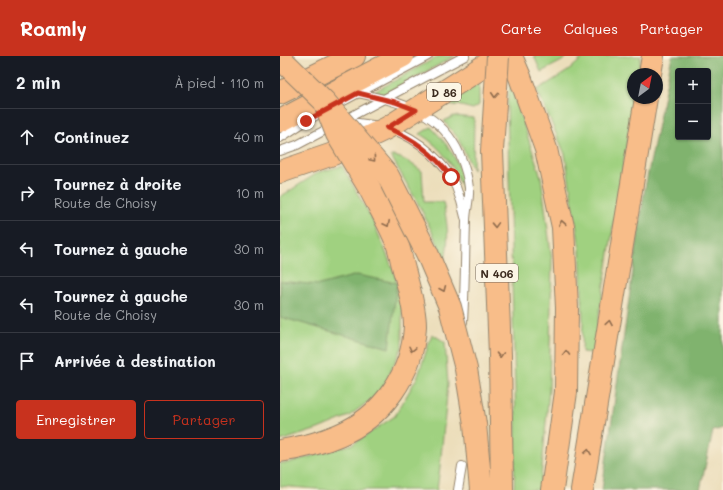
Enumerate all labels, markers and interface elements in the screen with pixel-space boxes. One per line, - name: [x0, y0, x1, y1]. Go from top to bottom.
- text: Roamly: [20, 16, 87, 41]
- text: Carte: [501, 19, 542, 38]
- text: Calques: [564, 19, 618, 38]
- text: Partager: [640, 19, 703, 38]
- north arrow: [627, 68, 663, 104]
- map controls: [675, 68, 711, 140]
- button: +: [675, 68, 711, 104]
- text: 2 min: [16, 71, 61, 93]
- text: À pied · 110 m: [174, 74, 264, 91]
- road number: D 86: [427, 83, 461, 101]
- one-way arrow: [491, 92, 500, 98]
- button: −: [675, 104, 711, 140]
- route end: [297, 112, 315, 130]
- icon: ahead: [16, 126, 38, 148]
- text: Continuez: [54, 127, 129, 147]
- text: 40 m: [234, 128, 264, 145]
- one-way arrow: [369, 154, 376, 161]
- route start: [442, 168, 460, 186]
- text: Tournez à droite: [54, 174, 182, 194]
- icon: right: [16, 182, 38, 204]
- text: 10 m: [236, 184, 264, 201]
- text: Route de Choisy: [54, 194, 157, 211]
- one-way arrow: [382, 219, 390, 227]
- one-way arrow: [559, 220, 567, 226]
- one-way arrow: [490, 222, 499, 228]
- icon: left: [16, 238, 38, 260]
- text: Tournez à gauche: [54, 239, 188, 259]
- text: 30 m: [234, 240, 264, 257]
- road number: N 406: [476, 264, 518, 282]
- one-way arrow: [438, 285, 446, 292]
- text: Tournez à gauche: [54, 286, 188, 306]
- icon: left: [16, 294, 38, 316]
- text: 30 m: [234, 296, 264, 313]
- text: Route de Choisy: [54, 306, 157, 323]
- one-way arrow: [604, 320, 613, 326]
- one-way arrow: [408, 346, 416, 352]
- icon: arrive: [16, 350, 38, 372]
- one-way arrow: [562, 350, 570, 356]
- text: Arrivée à destination: [54, 351, 216, 371]
- one-way arrow: [496, 352, 504, 358]
- button: Enregistrer: [16, 400, 136, 439]
- button: Partager: [144, 400, 264, 439]
- one-way arrow: [583, 448, 592, 455]

